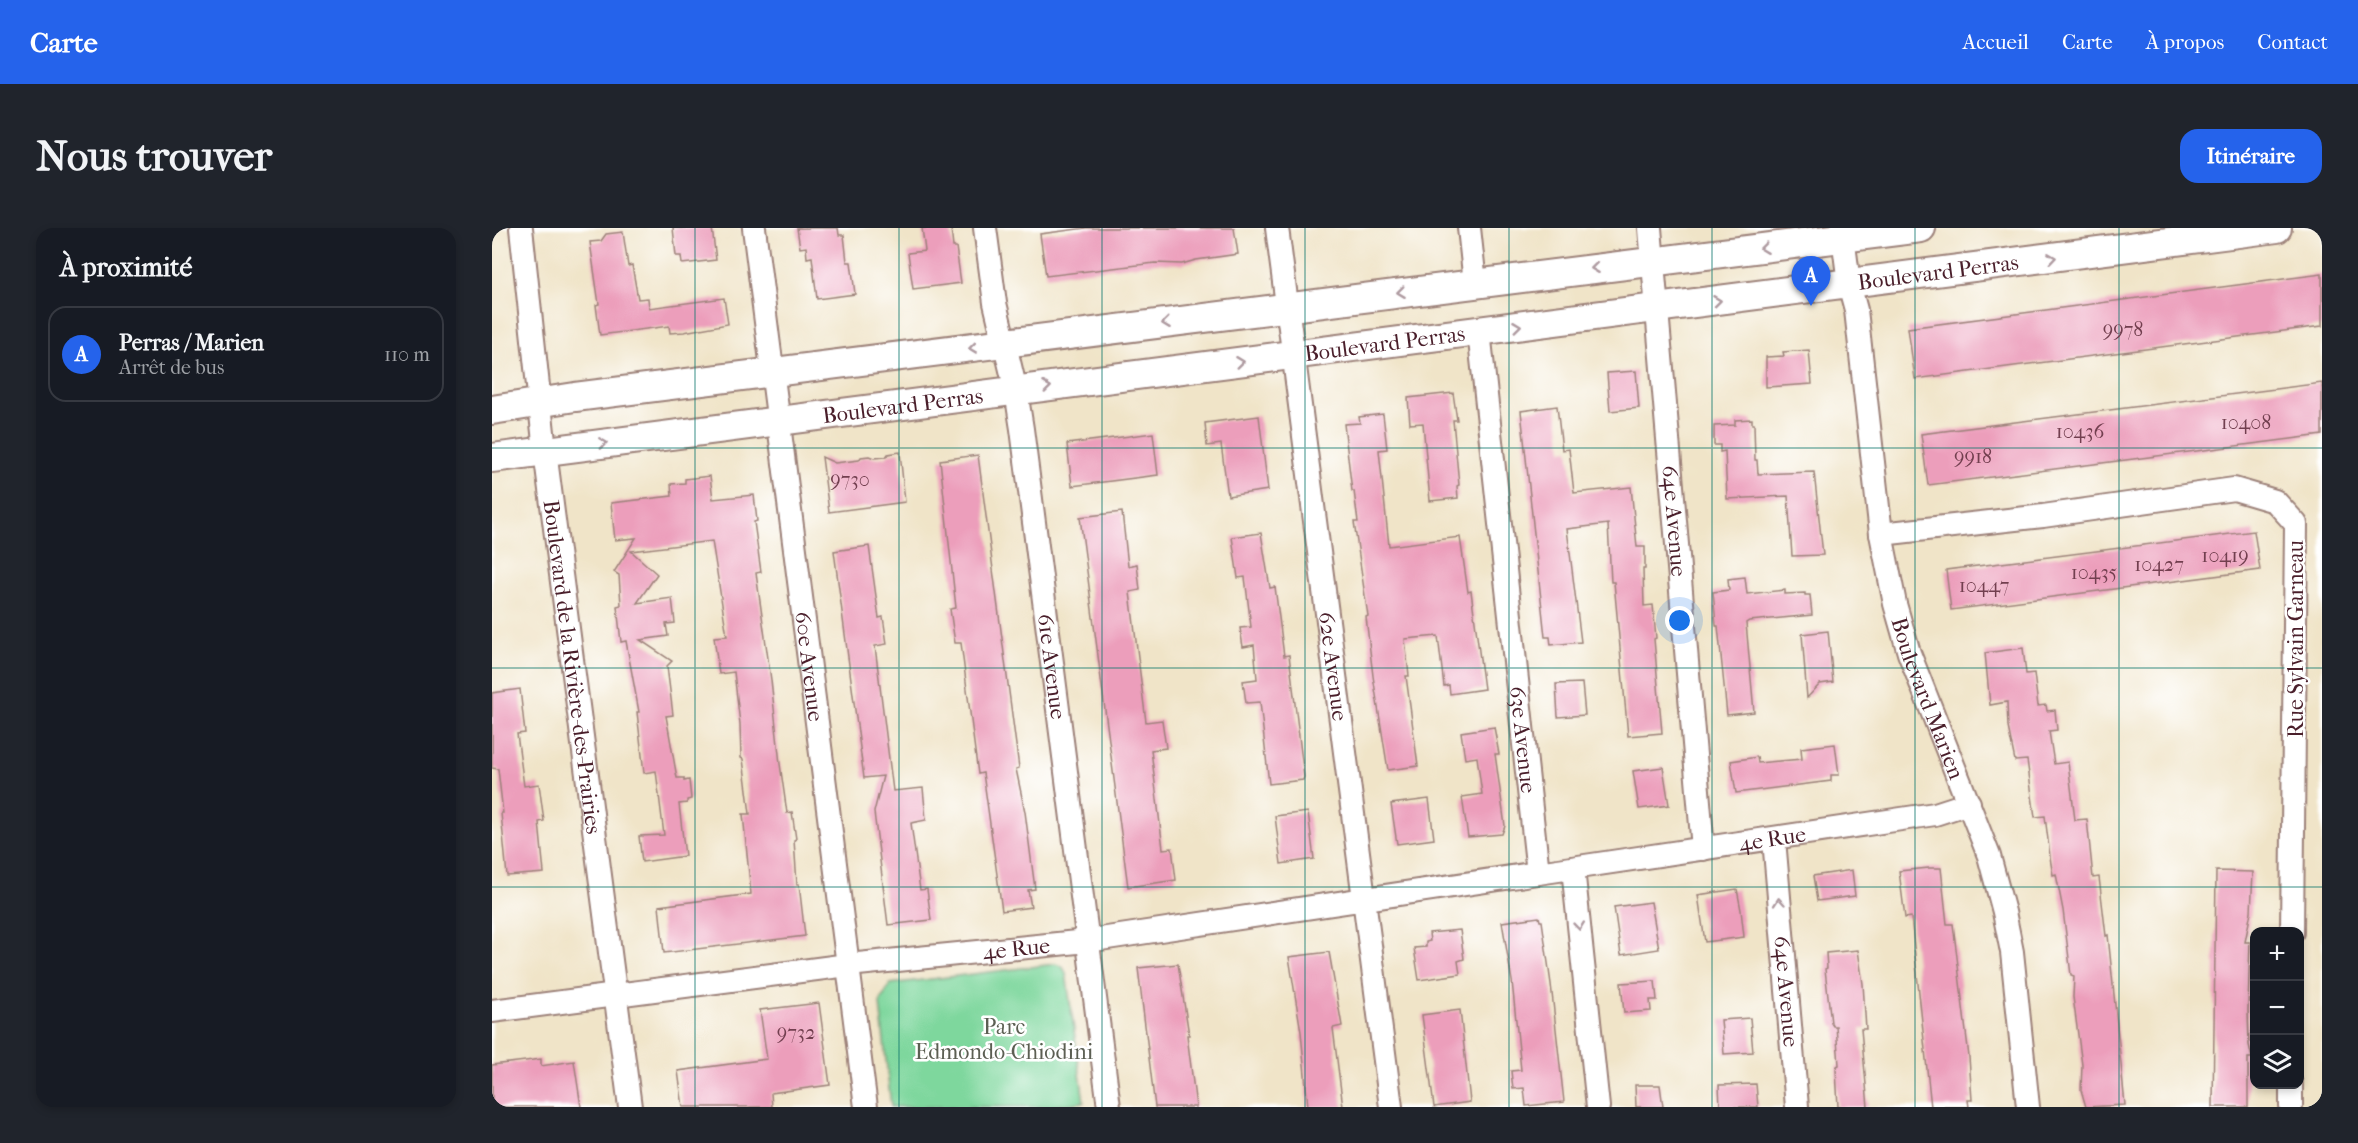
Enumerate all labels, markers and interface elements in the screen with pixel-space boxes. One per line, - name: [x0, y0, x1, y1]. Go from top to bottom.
- text: Carte: [30, 26, 98, 59]
- text: Accueil: [1963, 30, 2029, 54]
- text: Carte: [2062, 30, 2113, 54]
- text: À propos: [2146, 30, 2224, 54]
- text: Contact: [2257, 30, 2328, 54]
- button: Itinéraire: [2180, 129, 2322, 183]
- text: Nous trouver: [36, 132, 272, 181]
- one-way arrow: [1760, 241, 1769, 254]
- street label: Boulevard Perras: [1856, 249, 2020, 296]
- text: À proximité: [60, 252, 192, 283]
- one-way arrow: [2048, 252, 2057, 264]
- pin: A: [1792, 256, 1830, 306]
- one-way arrow: [1590, 262, 1599, 274]
- one-way arrow: [1397, 286, 1406, 298]
- one-way arrow: [1712, 295, 1721, 308]
- one-way arrow: [1162, 317, 1171, 329]
- house number: 9978: [2103, 318, 2143, 341]
- one-way arrow: [1512, 320, 1521, 333]
- street label: Boulevard Perras: [1303, 321, 1467, 367]
- text: Perras / Marien: [119, 330, 264, 356]
- one-way arrow: [968, 341, 977, 353]
- text: A: [75, 343, 88, 366]
- text: 110 m: [384, 343, 430, 366]
- text: Arrêt de bus: [119, 356, 224, 379]
- one-way arrow: [1235, 356, 1245, 368]
- one-way arrow: [1042, 381, 1051, 393]
- street label: Boulevard Perras: [821, 383, 985, 429]
- house number: 10408: [2221, 411, 2271, 434]
- house number: 10436: [2056, 420, 2105, 443]
- one-way arrow: [599, 438, 608, 450]
- house number: 9918: [1954, 445, 1992, 468]
- street label: 64e Avenue: [1656, 464, 1692, 578]
- house number: 9730: [830, 468, 870, 491]
- street label: Boulevard de la Rivière-des-Prairies: [537, 498, 607, 836]
- street label: Rue Sylvain Garneau: [2283, 539, 2309, 738]
- house number: 10419: [2201, 544, 2249, 567]
- house number: 10427: [2134, 553, 2184, 576]
- house number: 10435: [2071, 561, 2117, 584]
- house number: 10447: [1959, 574, 2010, 597]
- your location: [1665, 606, 1694, 635]
- street label: 60e Avenue: [789, 610, 829, 723]
- street label: 62e Avenue: [1313, 610, 1353, 723]
- street label: 61e Avenue: [1032, 612, 1071, 721]
- street label: Boulevard Marien: [1886, 615, 1969, 783]
- street label: 63e Avenue: [1504, 685, 1541, 795]
- street label: 4e Rue: [1737, 821, 1808, 857]
- one-way arrow: [1773, 898, 1786, 907]
- one-way arrow: [1572, 922, 1585, 931]
- map controls: [2250, 927, 2304, 1089]
- button: +: [2250, 927, 2304, 981]
- street label: 4e Rue: [981, 933, 1051, 965]
- street label: 64e Avenue: [1768, 935, 1804, 1048]
- button: −: [2250, 981, 2304, 1035]
- park label: Parc Edmondo-Chiodini: [915, 1014, 1094, 1065]
- house number: 9732: [777, 1021, 815, 1044]
- button: layers: [2250, 1035, 2304, 1089]

